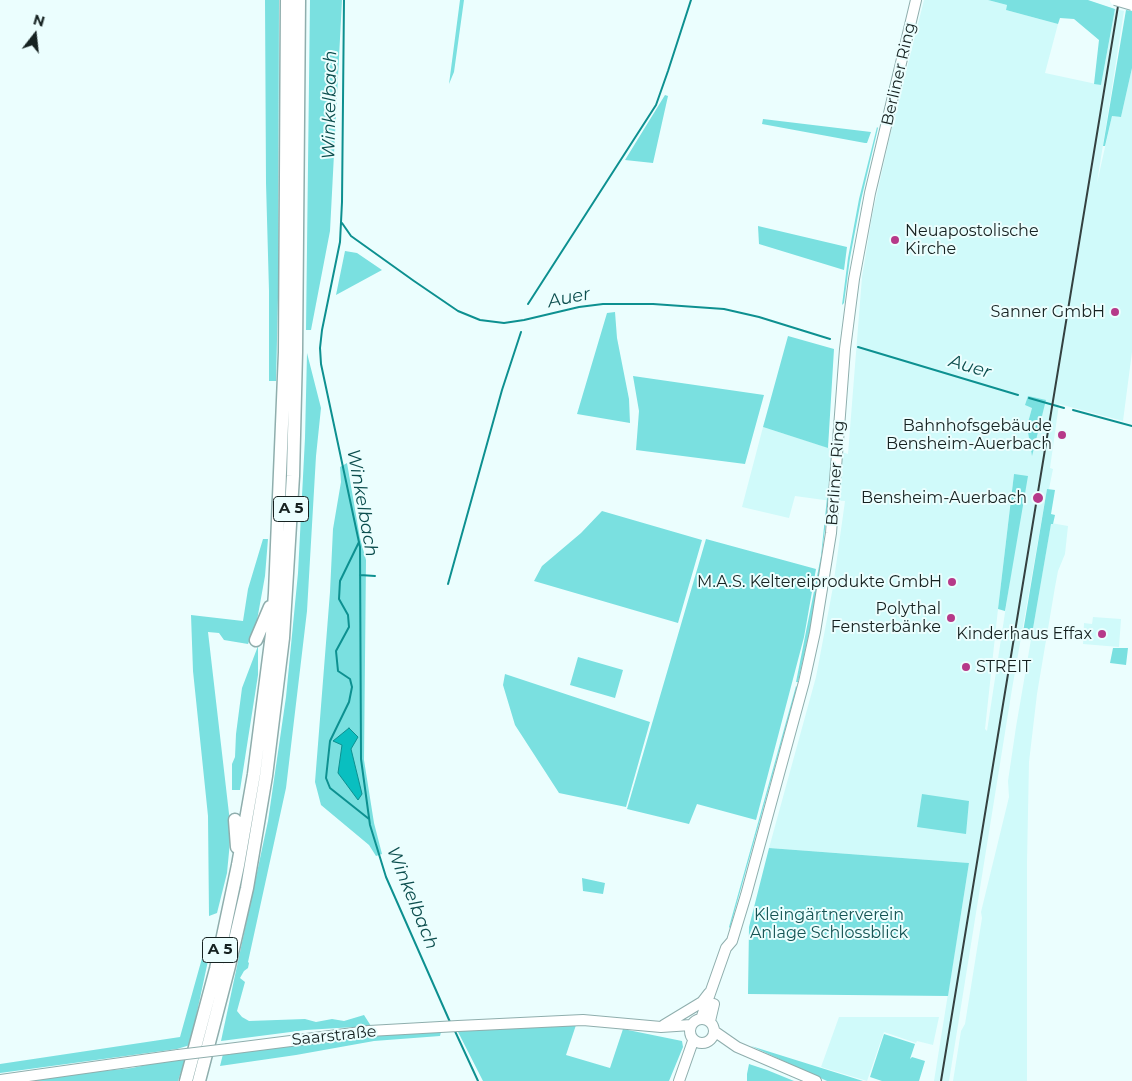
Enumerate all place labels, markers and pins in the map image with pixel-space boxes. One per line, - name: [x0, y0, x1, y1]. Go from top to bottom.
- place label: Neuapostolische Kirche: [905, 221, 1039, 259]
- marker: Neuapostolische Kirche: [889, 234, 901, 246]
- place label: Sanner GmbH: [991, 302, 1105, 322]
- marker: Sanner GmbH: [1109, 306, 1121, 318]
- place label: Bahnhofsgebäude Bensheim-Auerbach: [886, 416, 1052, 454]
- marker: Bahnhofsgebäude Bensheim-Auerbach: [1056, 429, 1068, 441]
- place label: Bensheim-Auerbach: [861, 488, 1027, 508]
- marker: Bensheim-Auerbach: [1031, 491, 1045, 505]
- place label: M.A.S. Keltereiprodukte GmbH: [697, 572, 942, 592]
- marker: M.A.S. Keltereiprodukte GmbH: [946, 576, 958, 588]
- place label: Polythal Fensterbänke: [831, 599, 941, 637]
- marker: Polythal Fensterbänke: [945, 612, 957, 624]
- place label: Kinderhaus Effax: [956, 624, 1092, 644]
- marker: Kinderhaus Effax: [1096, 628, 1108, 640]
- place label: STREIT: [976, 657, 1031, 677]
- marker: STREIT: [960, 661, 972, 673]

